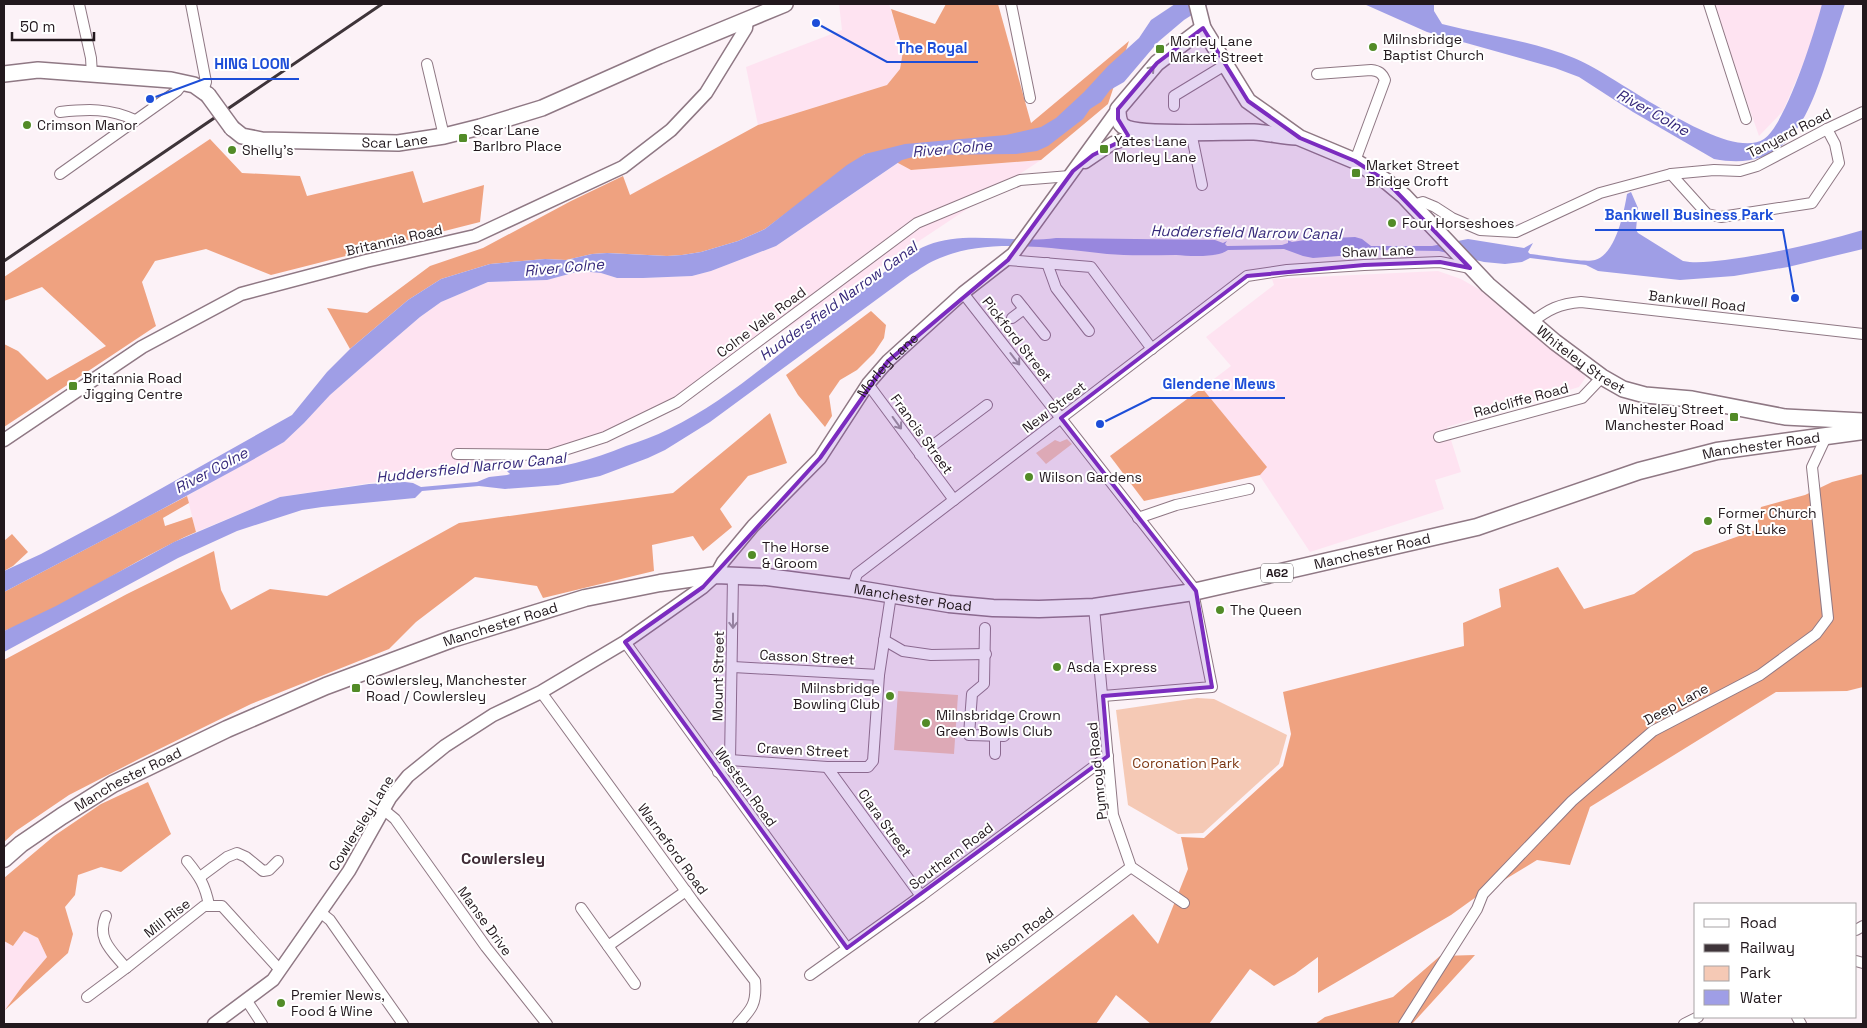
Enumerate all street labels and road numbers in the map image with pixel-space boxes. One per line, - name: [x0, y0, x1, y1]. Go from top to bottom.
- street label: Tanyard Road: [1744, 104, 1834, 162]
- street label: Scar Lane: [361, 130, 429, 152]
- street label: Britannia Road: [344, 220, 444, 260]
- street label: Shaw Lane: [1341, 241, 1415, 261]
- street label: Colne Vale Road: [713, 283, 809, 361]
- street label: Bankwell Road: [1647, 286, 1747, 316]
- street label: Pickford Street: [978, 293, 1056, 385]
- street label: Whiteley Street: [1533, 321, 1629, 397]
- street label: Morley Lane: [853, 329, 922, 401]
- street label: New Street: [1019, 377, 1089, 437]
- street label: Radcliffe Road: [1472, 379, 1570, 421]
- street label: Francis Street: [887, 390, 957, 478]
- street label: Manchester Road: [1700, 428, 1821, 463]
- street label: Manchester Road: [1312, 529, 1432, 573]
- road number: A62: [1261, 564, 1293, 582]
- street label: Manchester Road: [852, 579, 972, 615]
- street label: Manchester Road: [440, 598, 560, 651]
- street label: Mount Street: [708, 631, 728, 721]
- street label: Casson Street: [759, 646, 855, 668]
- street label: Deep Lane: [1641, 679, 1711, 729]
- street label: Pymroyd Road: [1083, 721, 1111, 821]
- street label: Craven Street: [756, 739, 850, 761]
- street label: Manchester Road: [71, 743, 184, 815]
- street label: Western Road: [711, 744, 781, 830]
- street label: Cowlersley Lane: [324, 772, 398, 874]
- street label: Clara Street: [854, 785, 916, 861]
- street label: Warneford Road: [634, 800, 712, 898]
- street label: Southern Road: [905, 818, 997, 894]
- street label: Manse Drive: [454, 883, 516, 959]
- street label: Mill Rise: [140, 894, 194, 942]
- street label: Avison Road: [981, 903, 1057, 967]

